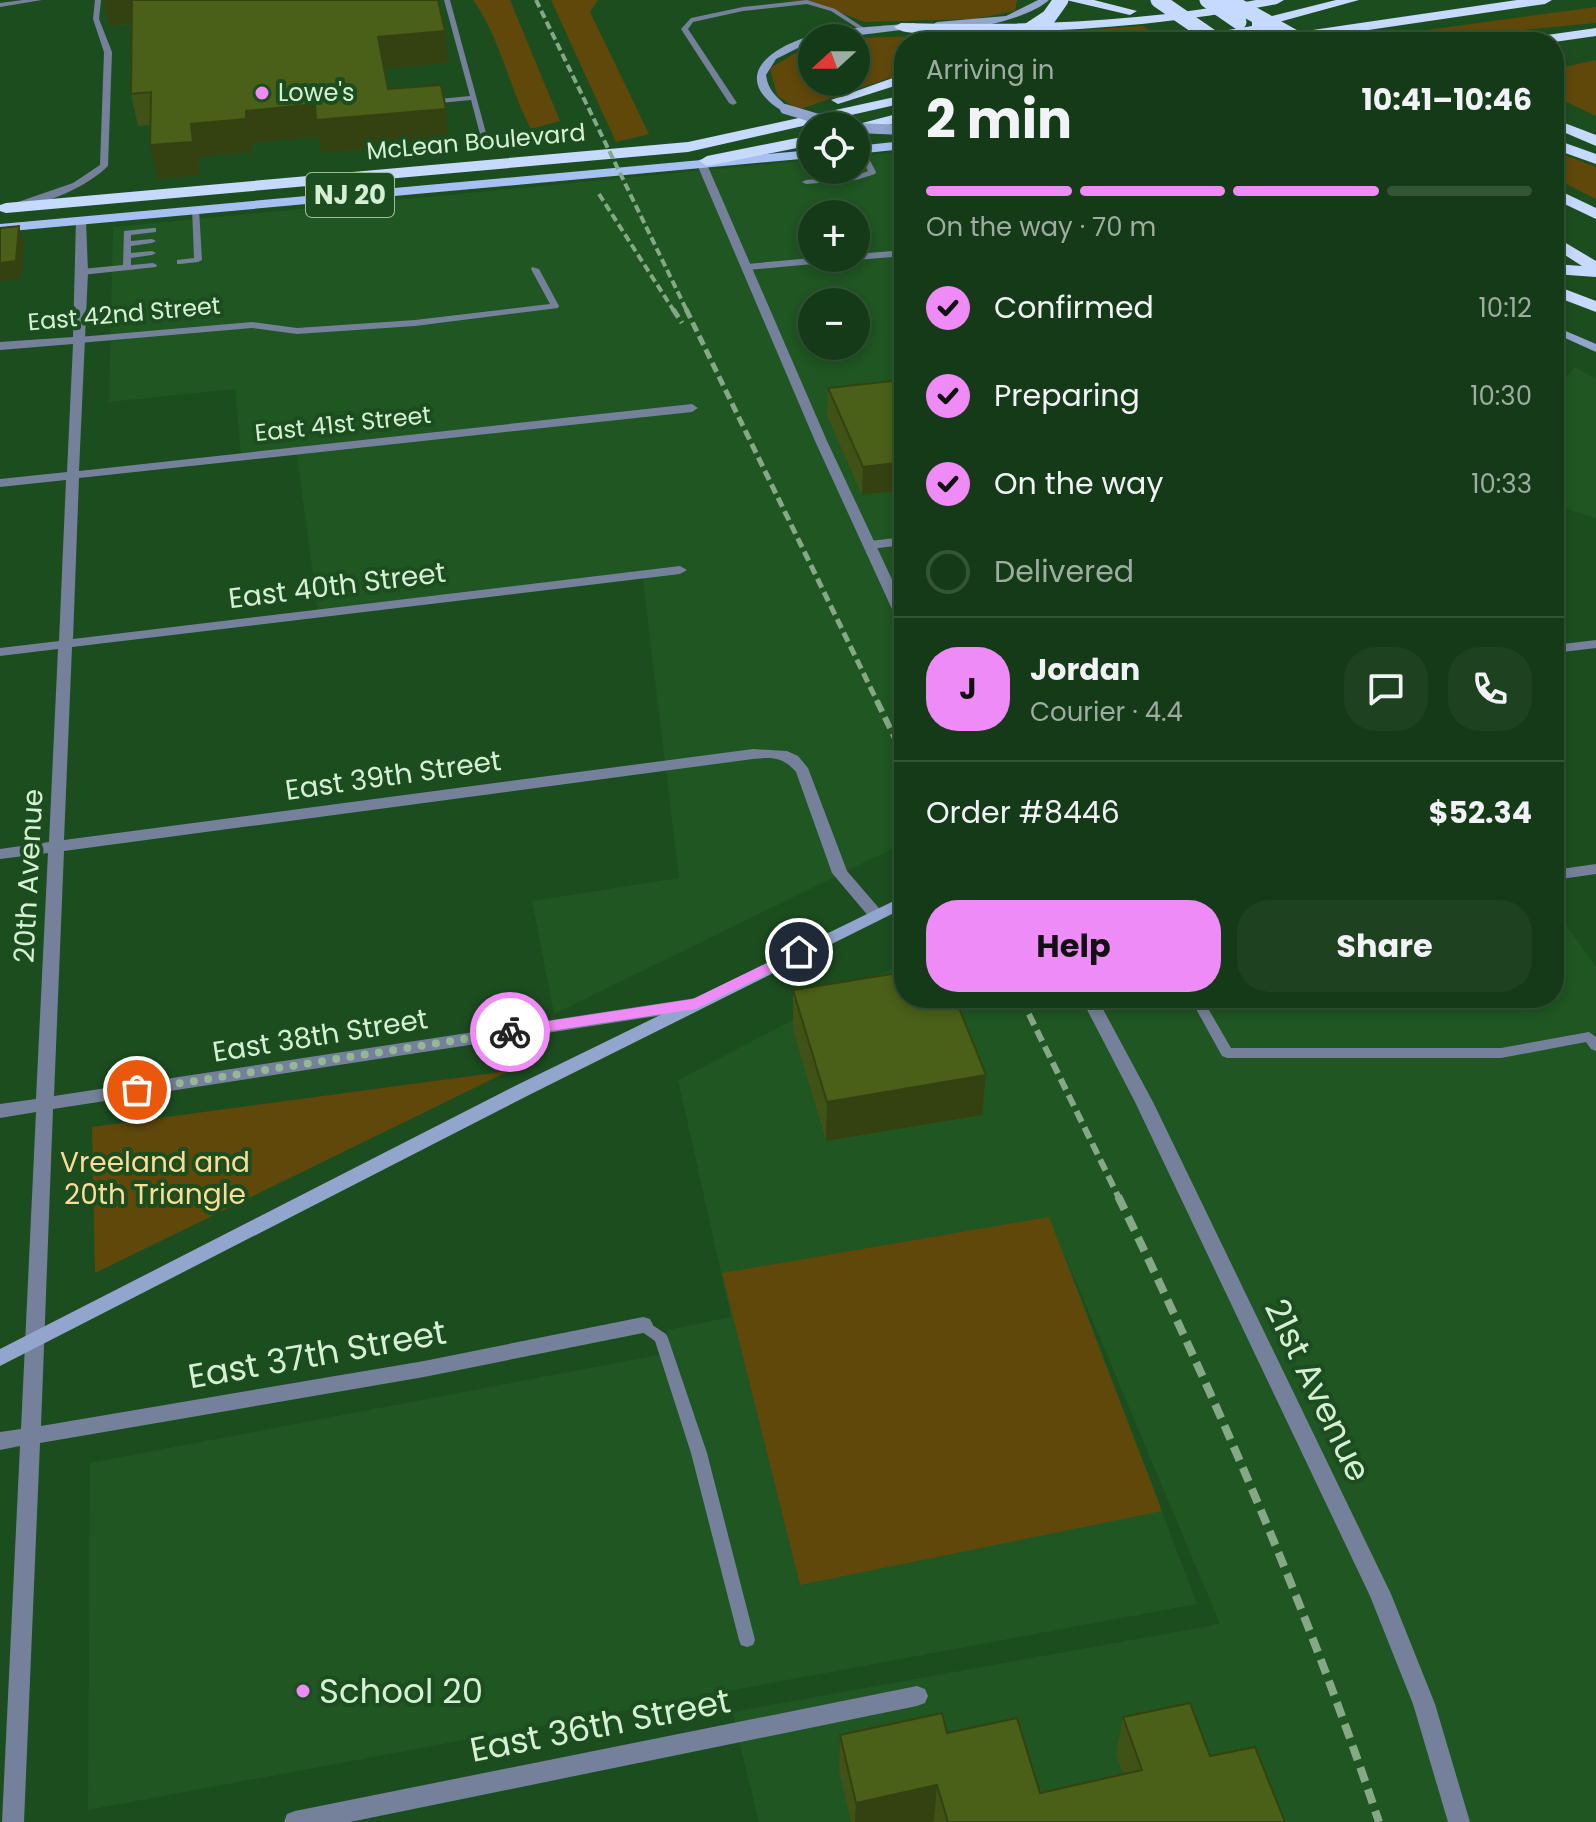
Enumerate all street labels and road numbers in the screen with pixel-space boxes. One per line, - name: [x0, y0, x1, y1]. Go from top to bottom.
- street label: McLean Boulevard: [365, 115, 587, 168]
- road number: NJ 20: [306, 173, 394, 217]
- street label: East 42nd Street: [26, 289, 222, 338]
- street label: East 41st Street: [253, 398, 433, 449]
- street label: East 40th Street: [226, 553, 448, 618]
- street label: East 39th Street: [283, 741, 503, 810]
- street label: 20th Avenue: [4, 788, 53, 964]
- street label: East 38th Street: [210, 999, 430, 1072]
- street label: 21st Avenue: [1253, 1291, 1383, 1489]
- street label: East 37th Street: [184, 1308, 450, 1400]
- street label: East 36th Street: [466, 1676, 734, 1774]

